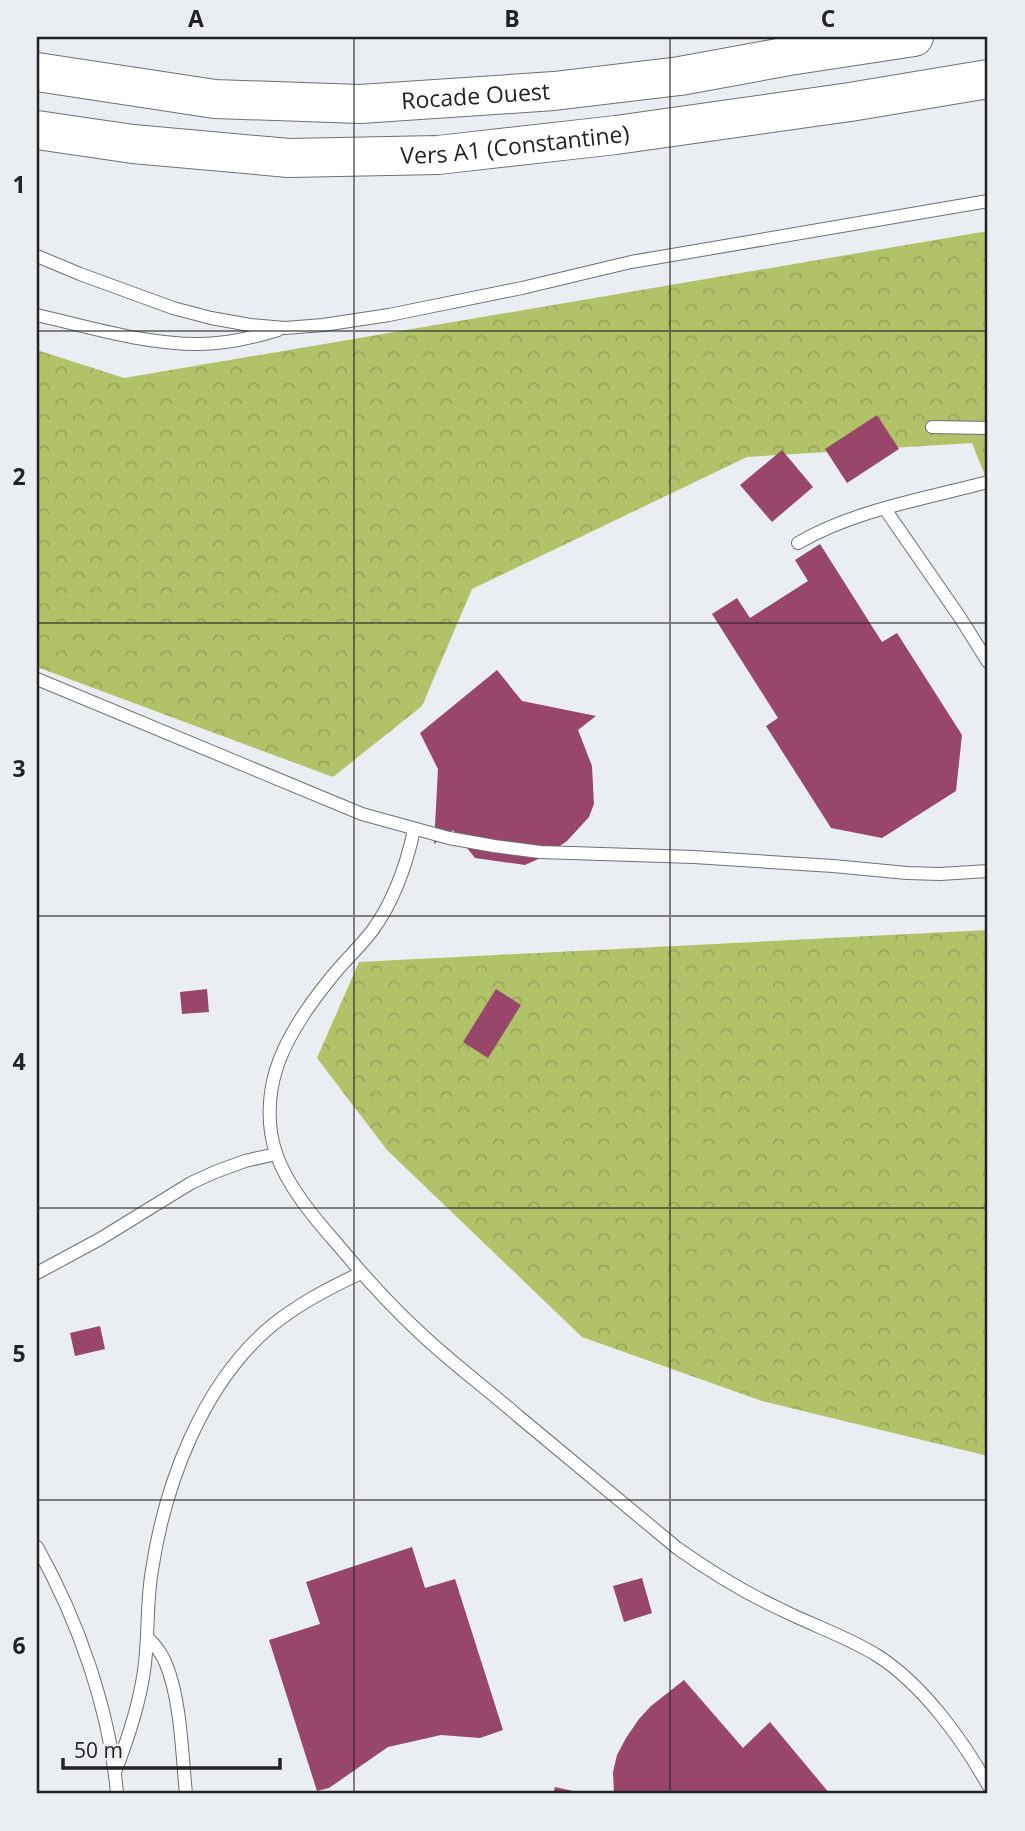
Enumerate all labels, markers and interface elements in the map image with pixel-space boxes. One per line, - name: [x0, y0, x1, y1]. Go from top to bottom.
- text: A: [188, 2, 204, 34]
- text: B: [504, 2, 520, 34]
- text: C: [821, 2, 835, 34]
- street label: Rocade Ouest: [400, 74, 551, 116]
- street label: Vers A1 (Constantine): [400, 116, 631, 171]
- text: 1: [12, 168, 26, 200]
- text: 2: [12, 460, 26, 492]
- text: 3: [12, 752, 26, 784]
- text: 4: [12, 1045, 26, 1077]
- text: 5: [12, 1337, 26, 1369]
- text: 6: [12, 1629, 26, 1661]
- scale bar: [63, 1726, 280, 1770]
- text: 50 m: [74, 1736, 123, 1764]

